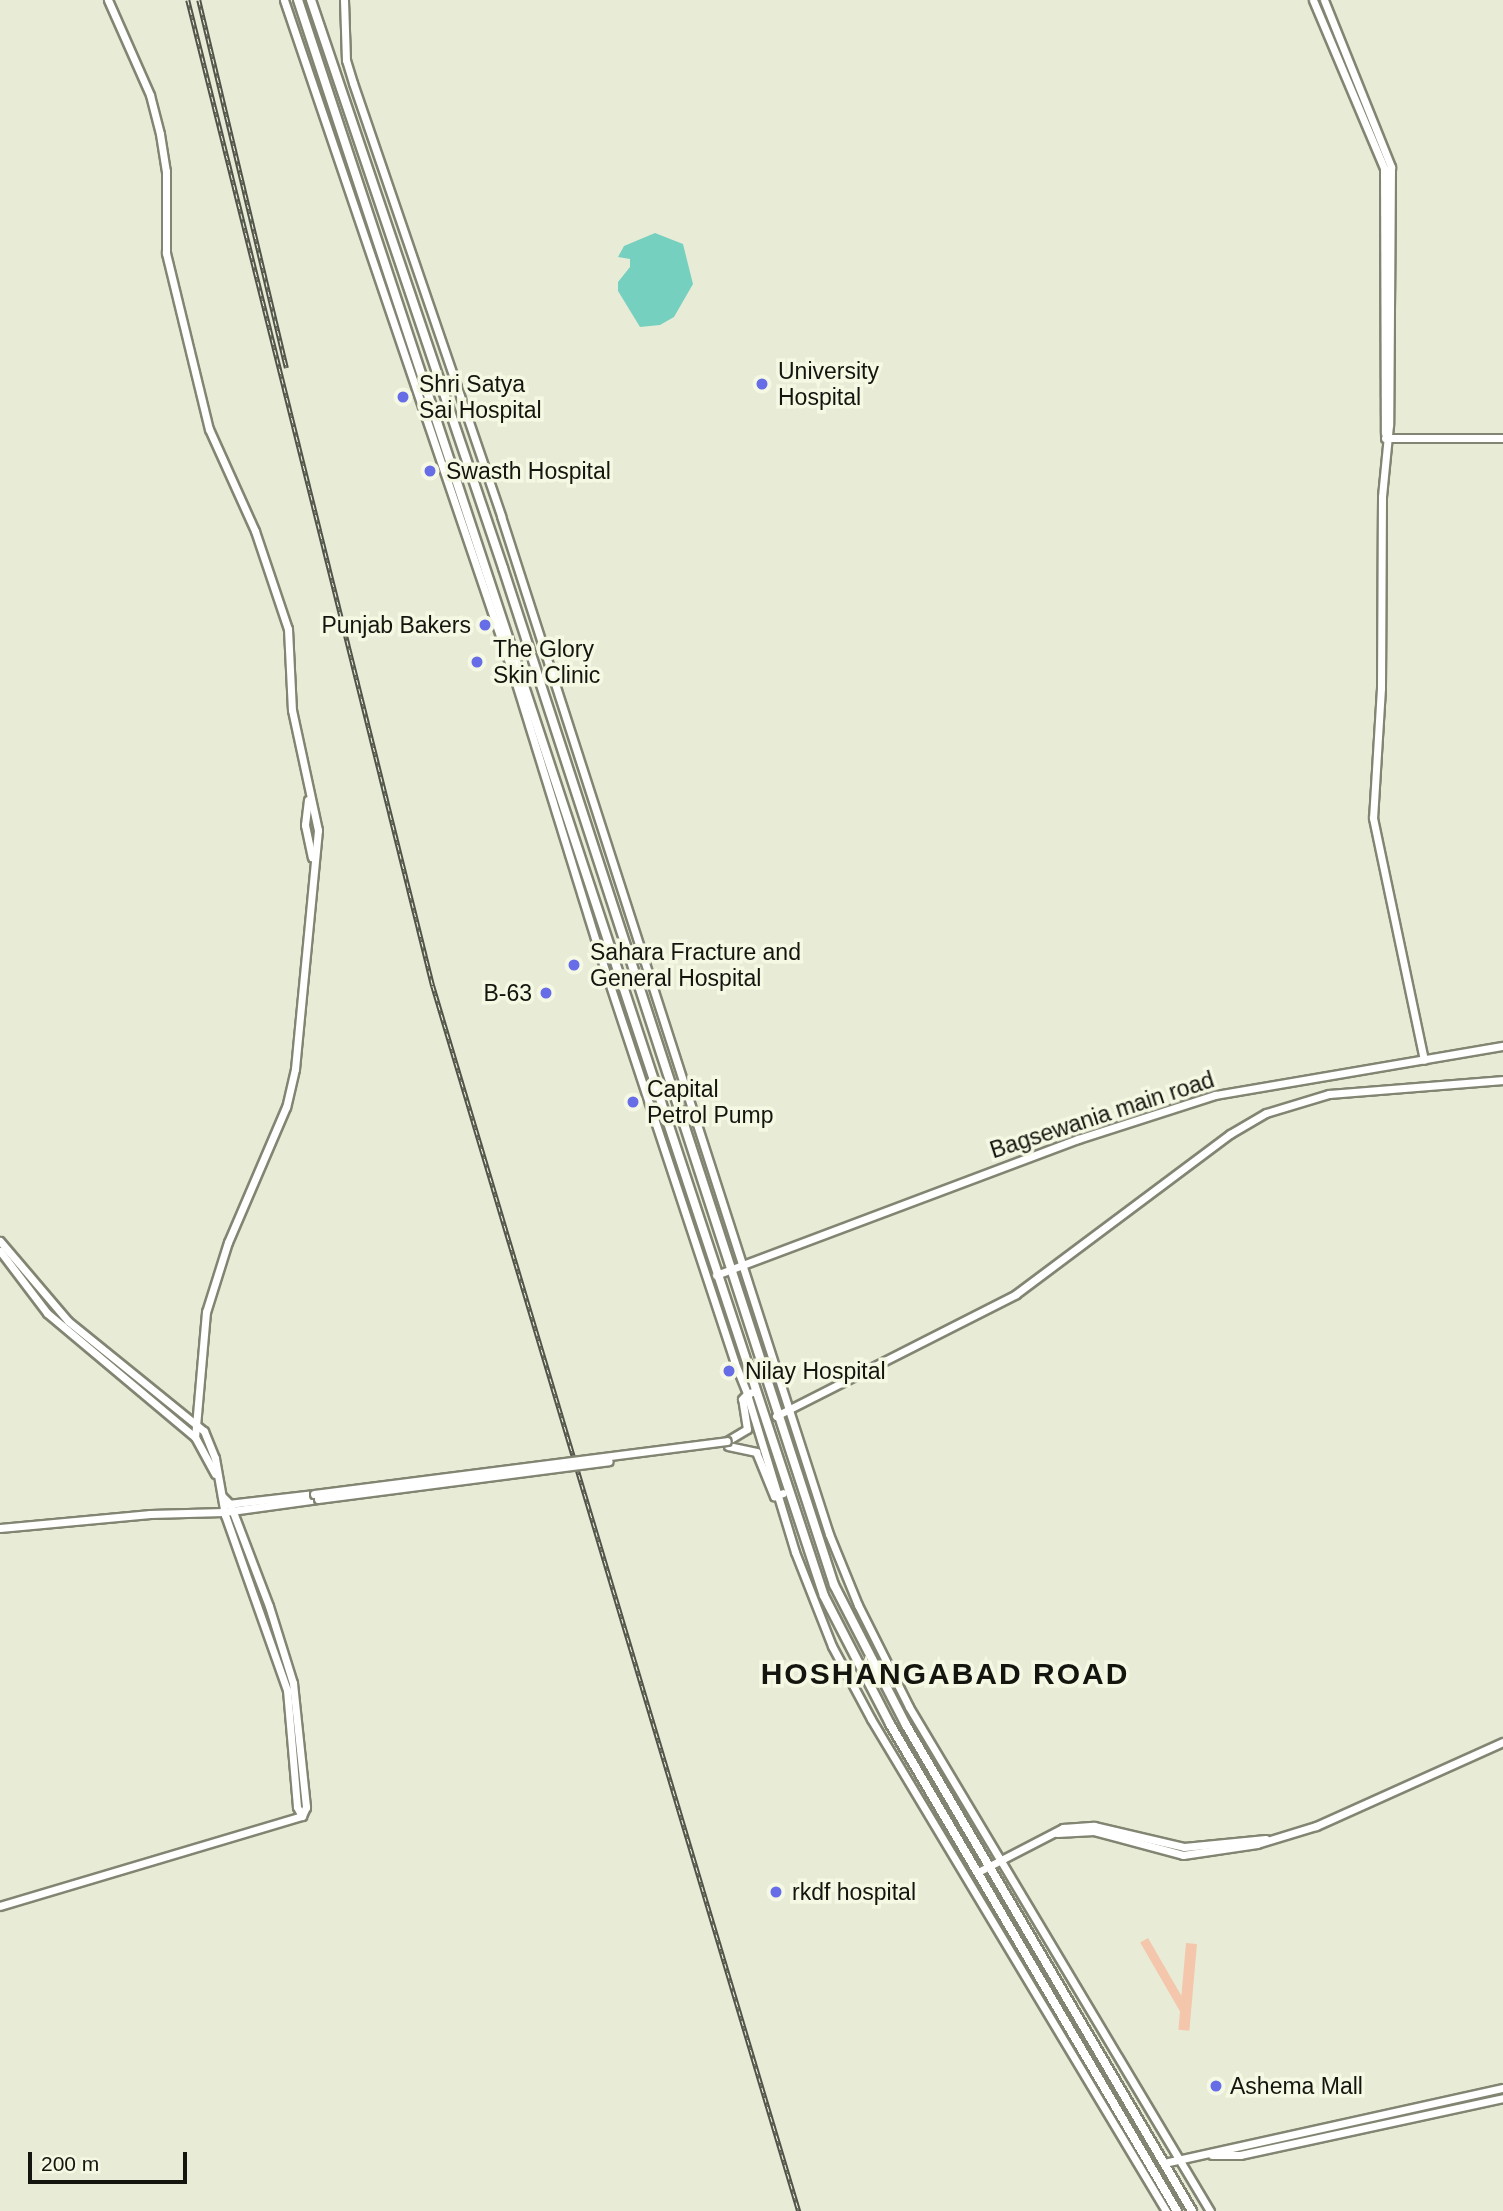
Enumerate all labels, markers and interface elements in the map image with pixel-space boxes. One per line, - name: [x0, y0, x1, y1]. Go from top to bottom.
- place label: University Hospital: [778, 357, 879, 411]
- place label: Shri Satya Sai Hospital: [419, 370, 542, 424]
- marker: University Hospital: [752, 374, 772, 394]
- marker: Shri Satya Sai Hospital: [393, 387, 413, 407]
- place label: Swasth Hospital: [446, 457, 611, 485]
- marker: Swasth Hospital: [420, 461, 440, 481]
- place label: Punjab Bakers: [321, 611, 471, 639]
- marker: Punjab Bakers: [477, 617, 493, 633]
- place label: The Glory Skin Clinic: [493, 635, 600, 689]
- marker: The Glory Skin Clinic: [467, 652, 487, 672]
- place label: Sahara Fracture and General Hospital: [590, 938, 801, 992]
- marker: Sahara Fracture and General Hospital: [564, 955, 584, 975]
- place label: B-63: [483, 979, 532, 1007]
- marker: B-63: [538, 985, 554, 1001]
- street label: Bagsewania main road: [986, 1066, 1218, 1164]
- place label: Capital Petrol Pump: [647, 1075, 774, 1129]
- marker: Capital Petrol Pump: [625, 1094, 641, 1110]
- place label: Nilay Hospital: [745, 1357, 886, 1385]
- marker: Nilay Hospital: [719, 1361, 739, 1381]
- district label: HOSHANGABAD ROAD: [763, 1656, 1127, 1692]
- place label: rkdf hospital: [792, 1878, 916, 1906]
- marker: rkdf hospital: [766, 1882, 786, 1902]
- place label: Ashema Mall: [1230, 2072, 1363, 2100]
- marker: Ashema Mall: [1208, 2078, 1224, 2094]
- scale bar: [32, 2138, 191, 2182]
- text: 200 m: [41, 2152, 99, 2175]

